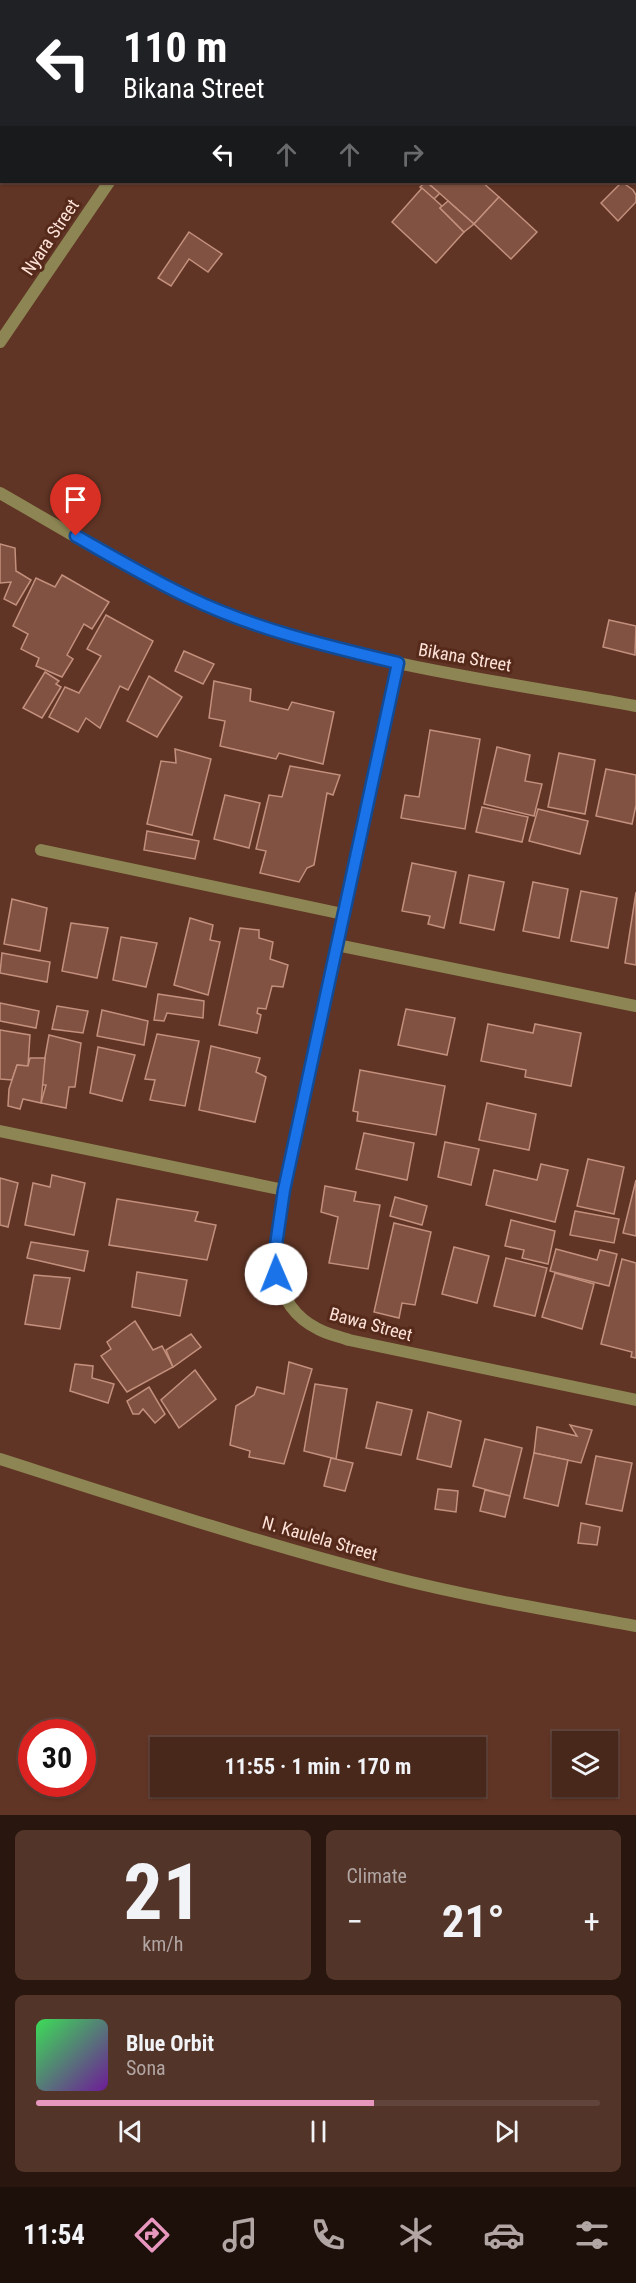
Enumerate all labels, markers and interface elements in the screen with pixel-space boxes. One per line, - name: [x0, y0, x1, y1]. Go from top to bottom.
- text: 110 m: [123, 23, 228, 72]
- icon: left: [24, 24, 102, 102]
- text: Bikana Street: [123, 73, 265, 105]
- icon: left: [207, 138, 240, 171]
- icon: ahead: [270, 138, 303, 171]
- icon: ahead: [333, 138, 366, 171]
- icon: right: [396, 138, 429, 171]
- street label: Nyara Street: [17, 195, 83, 279]
- pin: [50, 474, 101, 536]
- icon: arrive: [59, 483, 92, 516]
- street label: Bikana Street: [417, 638, 513, 676]
- position arrow: [244, 1242, 308, 1306]
- street label: Bawa Street: [327, 1303, 415, 1345]
- street label: N. Kaulela Street: [260, 1512, 380, 1564]
- speed limit sign: 30: [18, 1719, 96, 1797]
- map controls: [552, 1731, 618, 1797]
- button: layers: [552, 1731, 618, 1797]
- text: 11:55 · 1 min · 170 m: [225, 1754, 411, 1779]
- text: 21: [123, 1847, 202, 1938]
- text: Climate: [347, 1864, 407, 1888]
- text: 21°: [442, 1895, 505, 1948]
- text: −: [347, 1902, 363, 1941]
- text: +: [584, 1902, 600, 1941]
- text: km/h: [142, 1932, 183, 1956]
- text: Blue Orbit: [126, 2031, 214, 2056]
- text: Sona: [126, 2056, 166, 2080]
- icon: previous: [114, 2115, 147, 2148]
- icon: pause: [302, 2115, 335, 2148]
- icon: next: [490, 2115, 523, 2148]
- icon: directions: [131, 2214, 173, 2256]
- icon: music: [219, 2214, 261, 2256]
- icon: phone: [307, 2214, 349, 2256]
- icon: climate: [395, 2214, 437, 2256]
- icon: car: [483, 2214, 525, 2256]
- icon: filters: [571, 2214, 613, 2256]
- text: 11:54: [23, 2219, 85, 2251]

